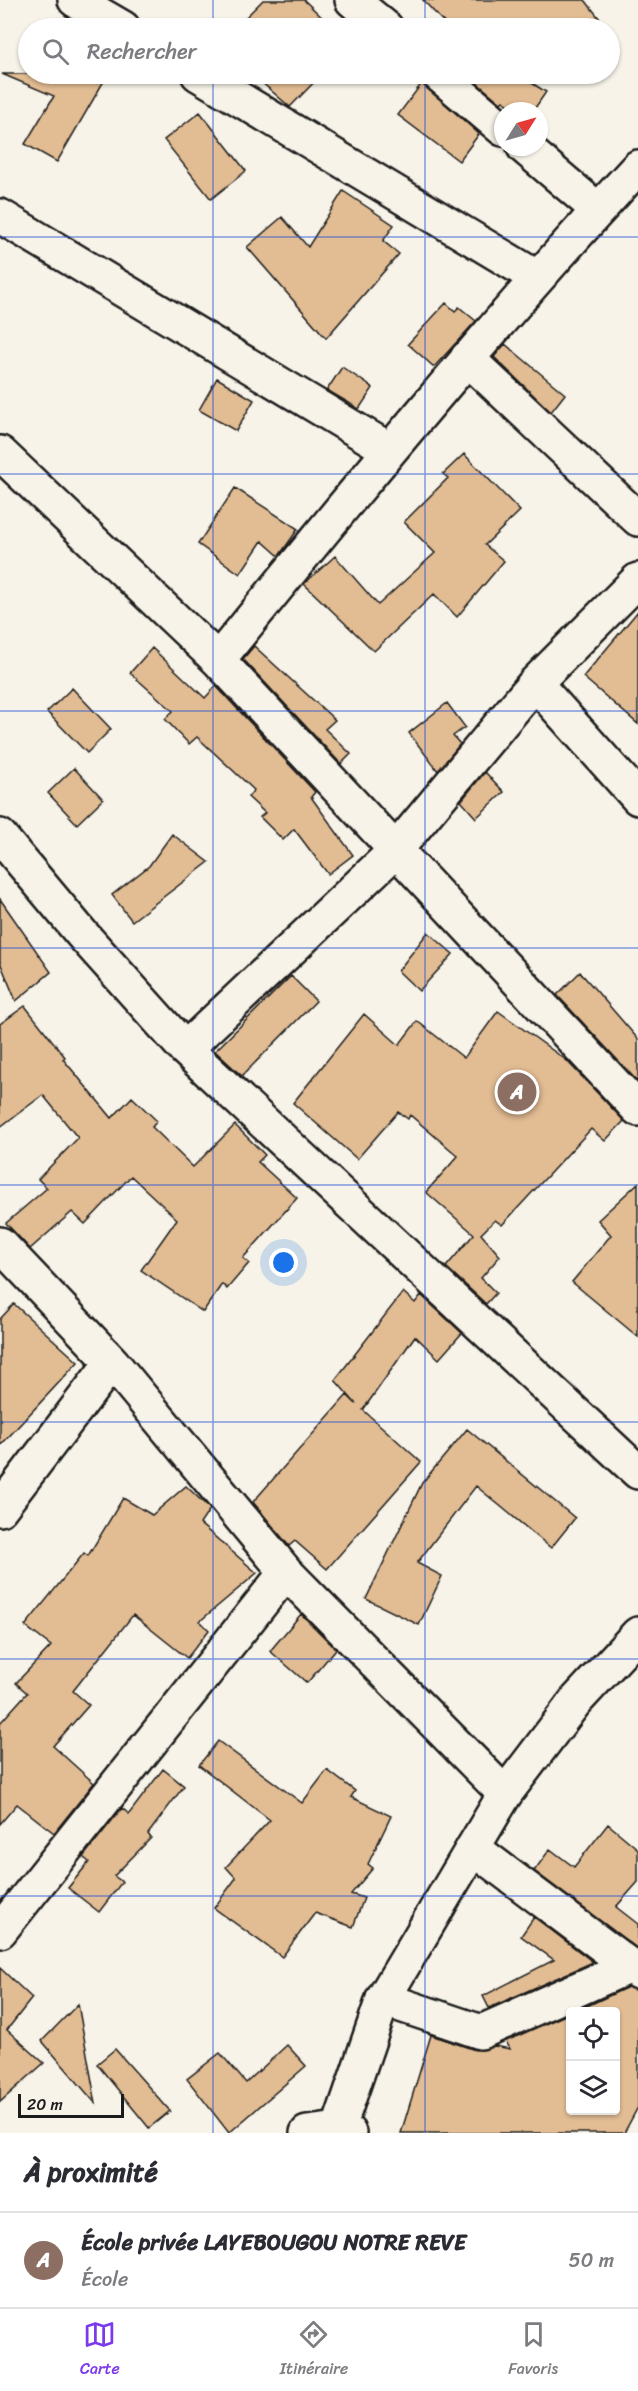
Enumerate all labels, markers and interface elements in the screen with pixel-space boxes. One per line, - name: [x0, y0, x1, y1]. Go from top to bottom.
- search box: [18, 18, 620, 84]
- text: Rechercher: [87, 32, 197, 71]
- icon: search: [39, 35, 72, 68]
- north arrow: [494, 102, 548, 156]
- pin: A: [498, 1070, 536, 1114]
- your location: [269, 1248, 298, 1277]
- map controls: [566, 2007, 620, 2115]
- button: locate: [566, 2007, 620, 2061]
- button: layers: [566, 2061, 620, 2115]
- text: 20 m: [27, 2090, 63, 2119]
- scale bar: [18, 2091, 124, 2118]
- text: À proximité: [24, 2149, 158, 2195]
- text: École privée LAYEBOUGOU NOTRE REVE: [81, 2223, 466, 2262]
- text: A: [37, 2243, 50, 2278]
- text: 50 m: [569, 2243, 614, 2278]
- text: École: [81, 2262, 128, 2297]
- tab: Carte: [80, 2318, 120, 2383]
- tab: Itinéraire: [280, 2318, 348, 2383]
- tab: Favoris: [508, 2318, 558, 2383]

